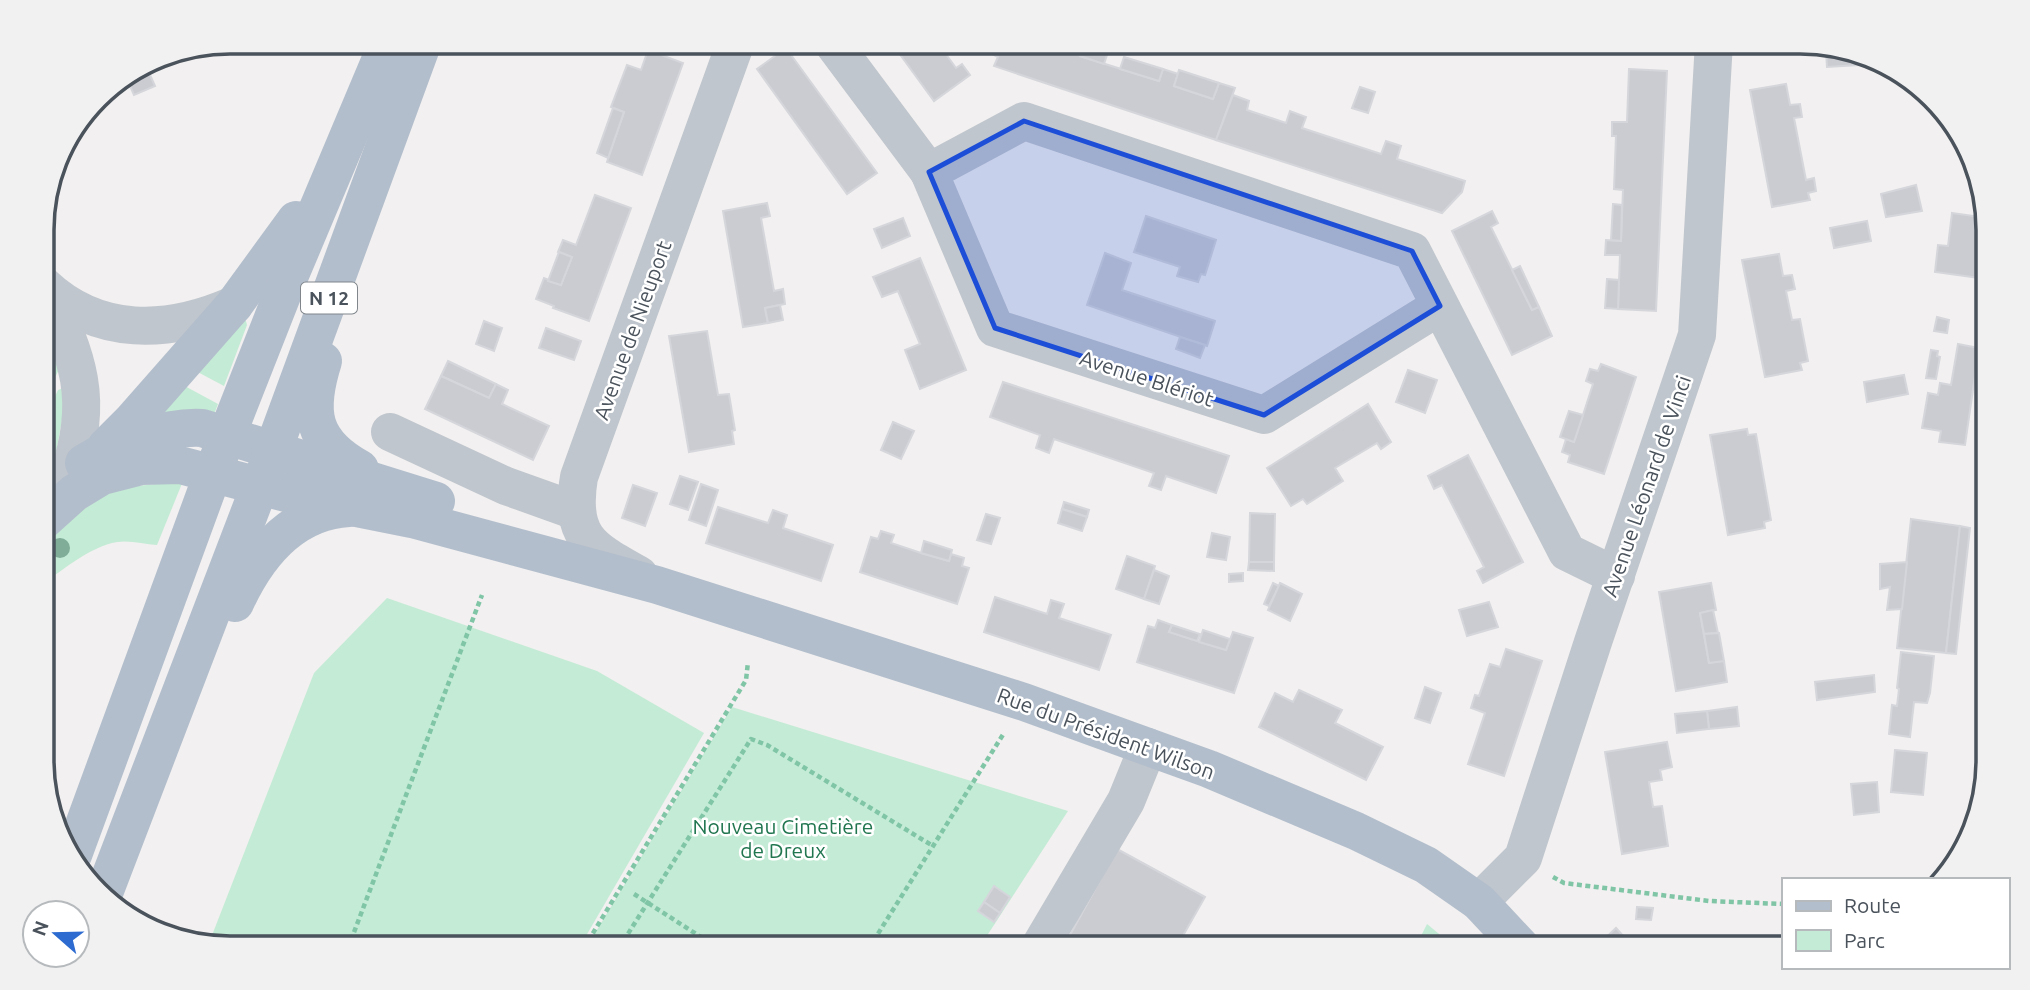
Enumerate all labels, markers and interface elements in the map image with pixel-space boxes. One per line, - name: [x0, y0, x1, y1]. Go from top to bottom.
- street label: Avenue de Nieuport: [588, 237, 676, 423]
- road number: N 12: [301, 282, 357, 314]
- street label: Avenue Blériot: [1077, 345, 1217, 411]
- street label: Avenue Léonard de Vinci: [1597, 372, 1695, 600]
- street label: Rue du Président Wilson: [994, 682, 1218, 784]
- park label: Nouveau Cimetière de Dreux: [693, 814, 873, 862]
- legend: [1782, 878, 2009, 969]
- text: Route: [1844, 893, 1901, 917]
- north arrow: [21, 899, 91, 969]
- text: N: [27, 918, 53, 939]
- text: Parc: [1844, 928, 1885, 952]

